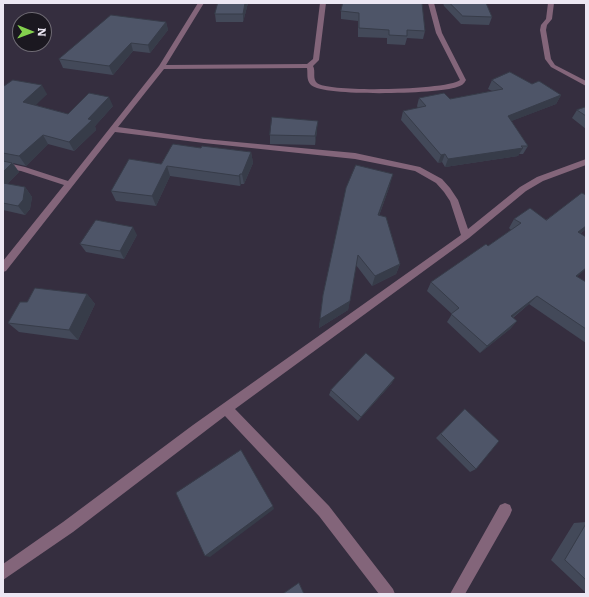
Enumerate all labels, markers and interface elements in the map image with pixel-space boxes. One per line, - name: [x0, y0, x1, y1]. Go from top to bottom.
- north arrow: [12, 12, 52, 52]
- text: N: [35, 27, 51, 37]

